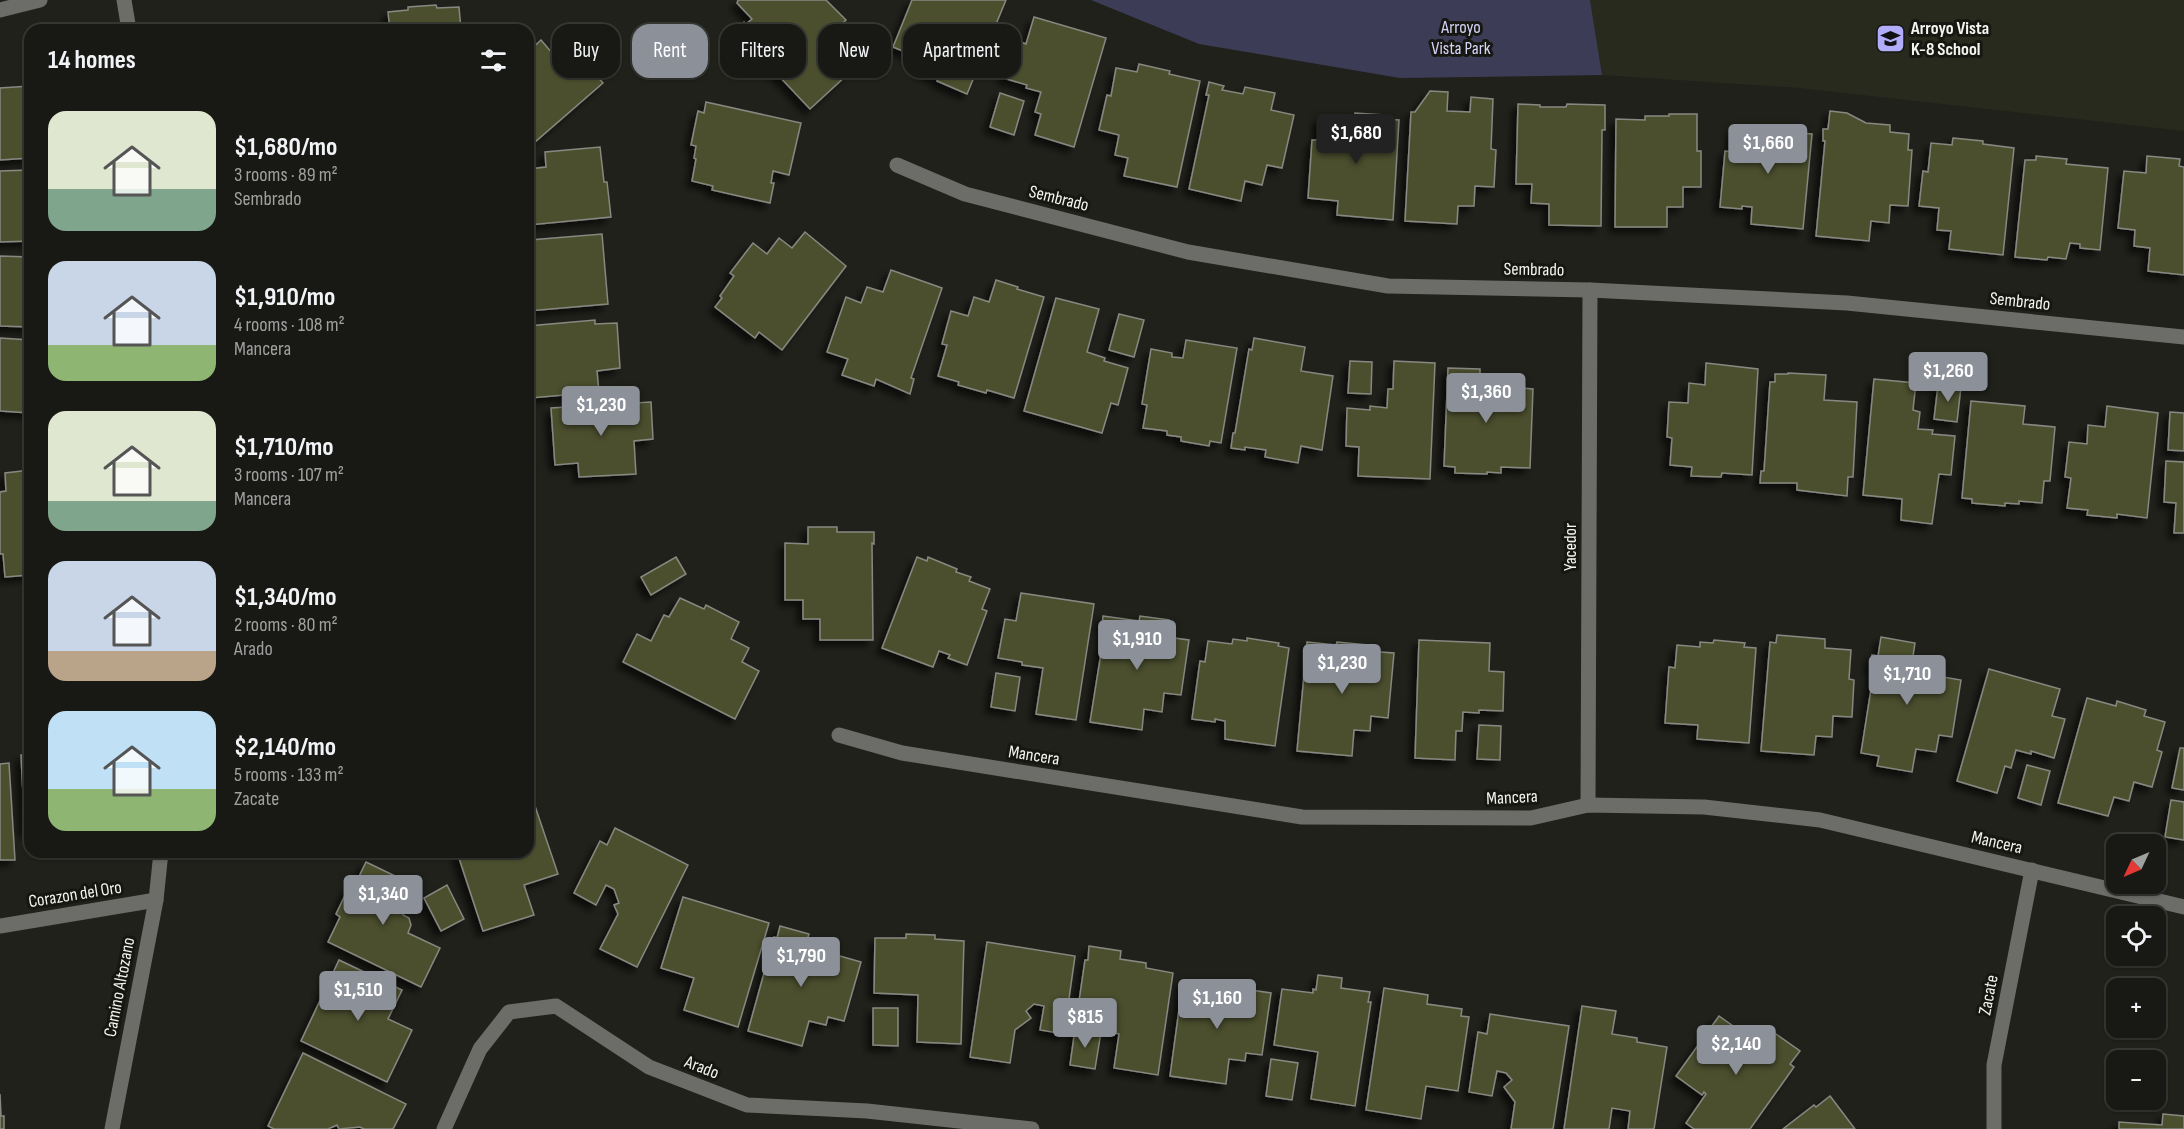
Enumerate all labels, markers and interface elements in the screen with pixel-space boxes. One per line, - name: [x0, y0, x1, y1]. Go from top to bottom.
- park label: Arroyo Vista Park: [1431, 17, 1491, 59]
- place label: Arroyo Vista K-8 School: [1910, 18, 1989, 60]
- school or university icon: Arroyo Vista K-8 School: [1874, 22, 1906, 54]
- chip: Buy: [552, 24, 620, 78]
- chip: Rent: [632, 24, 708, 78]
- chip: Filters: [720, 24, 806, 78]
- chip: New: [818, 24, 891, 78]
- chip: Apartment: [903, 24, 1021, 78]
- icon: filters: [477, 44, 510, 77]
- text: 14 homes: [48, 45, 136, 76]
- pin: $1,680: [1307, 114, 1405, 165]
- text: $1,680: [1330, 121, 1382, 145]
- pin: $1,660: [1719, 124, 1817, 175]
- text: $1,660: [1742, 131, 1794, 155]
- text: $1,680/mo: [234, 132, 337, 163]
- icon: home: [96, 135, 168, 207]
- text: 3 rooms · 89 m²: [234, 163, 338, 187]
- street label: Sembrado: [1027, 181, 1091, 216]
- text: Sembrado: [234, 187, 302, 211]
- street label: Sembrado: [1503, 258, 1565, 281]
- text: $1,910/mo: [234, 282, 335, 313]
- icon: home: [96, 285, 168, 357]
- street label: Sembrado: [1989, 288, 2051, 315]
- text: 4 rooms · 108 m²: [234, 313, 345, 337]
- text: Mancera: [234, 337, 291, 361]
- pin: $1,260: [1899, 352, 1997, 403]
- text: $1,260: [1923, 359, 1973, 383]
- pin: $1,360: [1437, 373, 1535, 424]
- text: $1,360: [1461, 380, 1511, 404]
- pin: $1,230: [552, 386, 650, 437]
- text: $1,230: [576, 393, 626, 417]
- text: $1,710/mo: [234, 432, 334, 463]
- icon: home: [96, 435, 168, 507]
- text: 3 rooms · 107 m²: [234, 463, 344, 487]
- text: Mancera: [234, 487, 291, 511]
- street label: Yacedor: [1560, 523, 1581, 571]
- text: $1,340/mo: [234, 582, 337, 613]
- icon: home: [96, 585, 168, 657]
- text: 2 rooms · 80 m²: [234, 613, 338, 637]
- pin: $1,910: [1088, 620, 1186, 671]
- text: $1,910: [1112, 627, 1162, 651]
- text: Arado: [234, 637, 273, 661]
- pin: $1,230: [1293, 644, 1391, 695]
- text: $1,230: [1317, 651, 1367, 675]
- pin: $1,710: [1858, 655, 1956, 706]
- text: $1,710: [1883, 662, 1931, 686]
- text: $2,140/mo: [234, 732, 336, 763]
- icon: home: [96, 735, 168, 807]
- street label: Mancera: [1007, 741, 1061, 770]
- text: 5 rooms · 133 m²: [234, 763, 344, 787]
- street label: Mancera: [1486, 786, 1538, 809]
- text: Zacate: [234, 787, 279, 811]
- street label: Mancera: [1969, 826, 2024, 859]
- north arrow: [2106, 834, 2166, 894]
- map controls: [2106, 834, 2166, 1110]
- pin: $1,340: [334, 875, 432, 926]
- street label: Corazon del Oro: [27, 877, 123, 912]
- text: $1,340: [358, 882, 408, 906]
- button: locate: [2106, 906, 2166, 966]
- street label: Camino Altozano: [100, 936, 139, 1039]
- pin: $1,790: [752, 937, 850, 988]
- text: $1,790: [776, 944, 826, 968]
- pin: $1,510: [309, 971, 407, 1022]
- street label: Zacate: [1974, 973, 2003, 1017]
- text: $1,510: [333, 978, 383, 1002]
- button: +: [2106, 978, 2166, 1038]
- pin: $1,160: [1168, 979, 1266, 1030]
- text: $1,160: [1192, 986, 1242, 1010]
- pin: $815: [1049, 998, 1121, 1049]
- text: $815: [1067, 1005, 1103, 1029]
- pin: $2,140: [1687, 1025, 1785, 1076]
- text: $2,140: [1711, 1032, 1761, 1056]
- button: −: [2106, 1050, 2166, 1110]
- street label: Arado: [681, 1051, 722, 1084]

